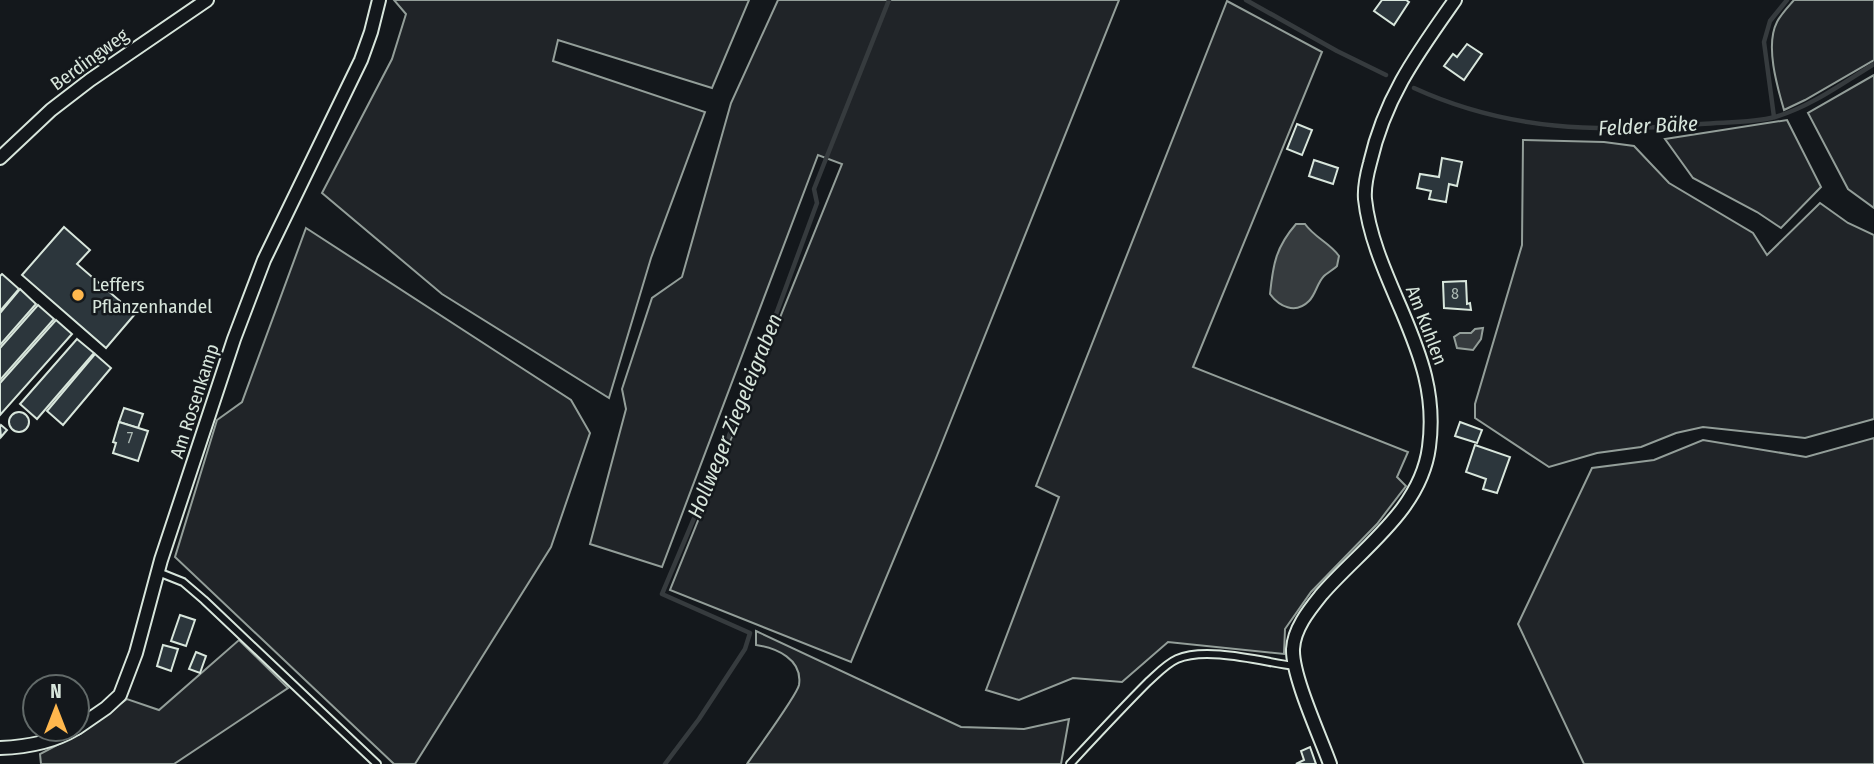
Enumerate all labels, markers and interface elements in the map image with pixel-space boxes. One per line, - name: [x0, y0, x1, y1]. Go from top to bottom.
- street label: Berdingweg: [46, 23, 133, 95]
- water label: Felder Bäke: [1598, 110, 1699, 142]
- place label: Leffers Pflanzenhandel: [92, 273, 212, 318]
- street label: Am Kuhlen: [1401, 282, 1452, 368]
- house number: 8: [1451, 284, 1459, 303]
- marker: Leffers Pflanzenhandel: [70, 287, 86, 303]
- water label: Hollweger Ziegeleigraben: [682, 310, 788, 522]
- street label: Am Rosenkamp: [165, 341, 224, 461]
- house number: 7: [127, 428, 134, 447]
- north arrow: [21, 673, 91, 743]
- text: N: [50, 680, 62, 703]

